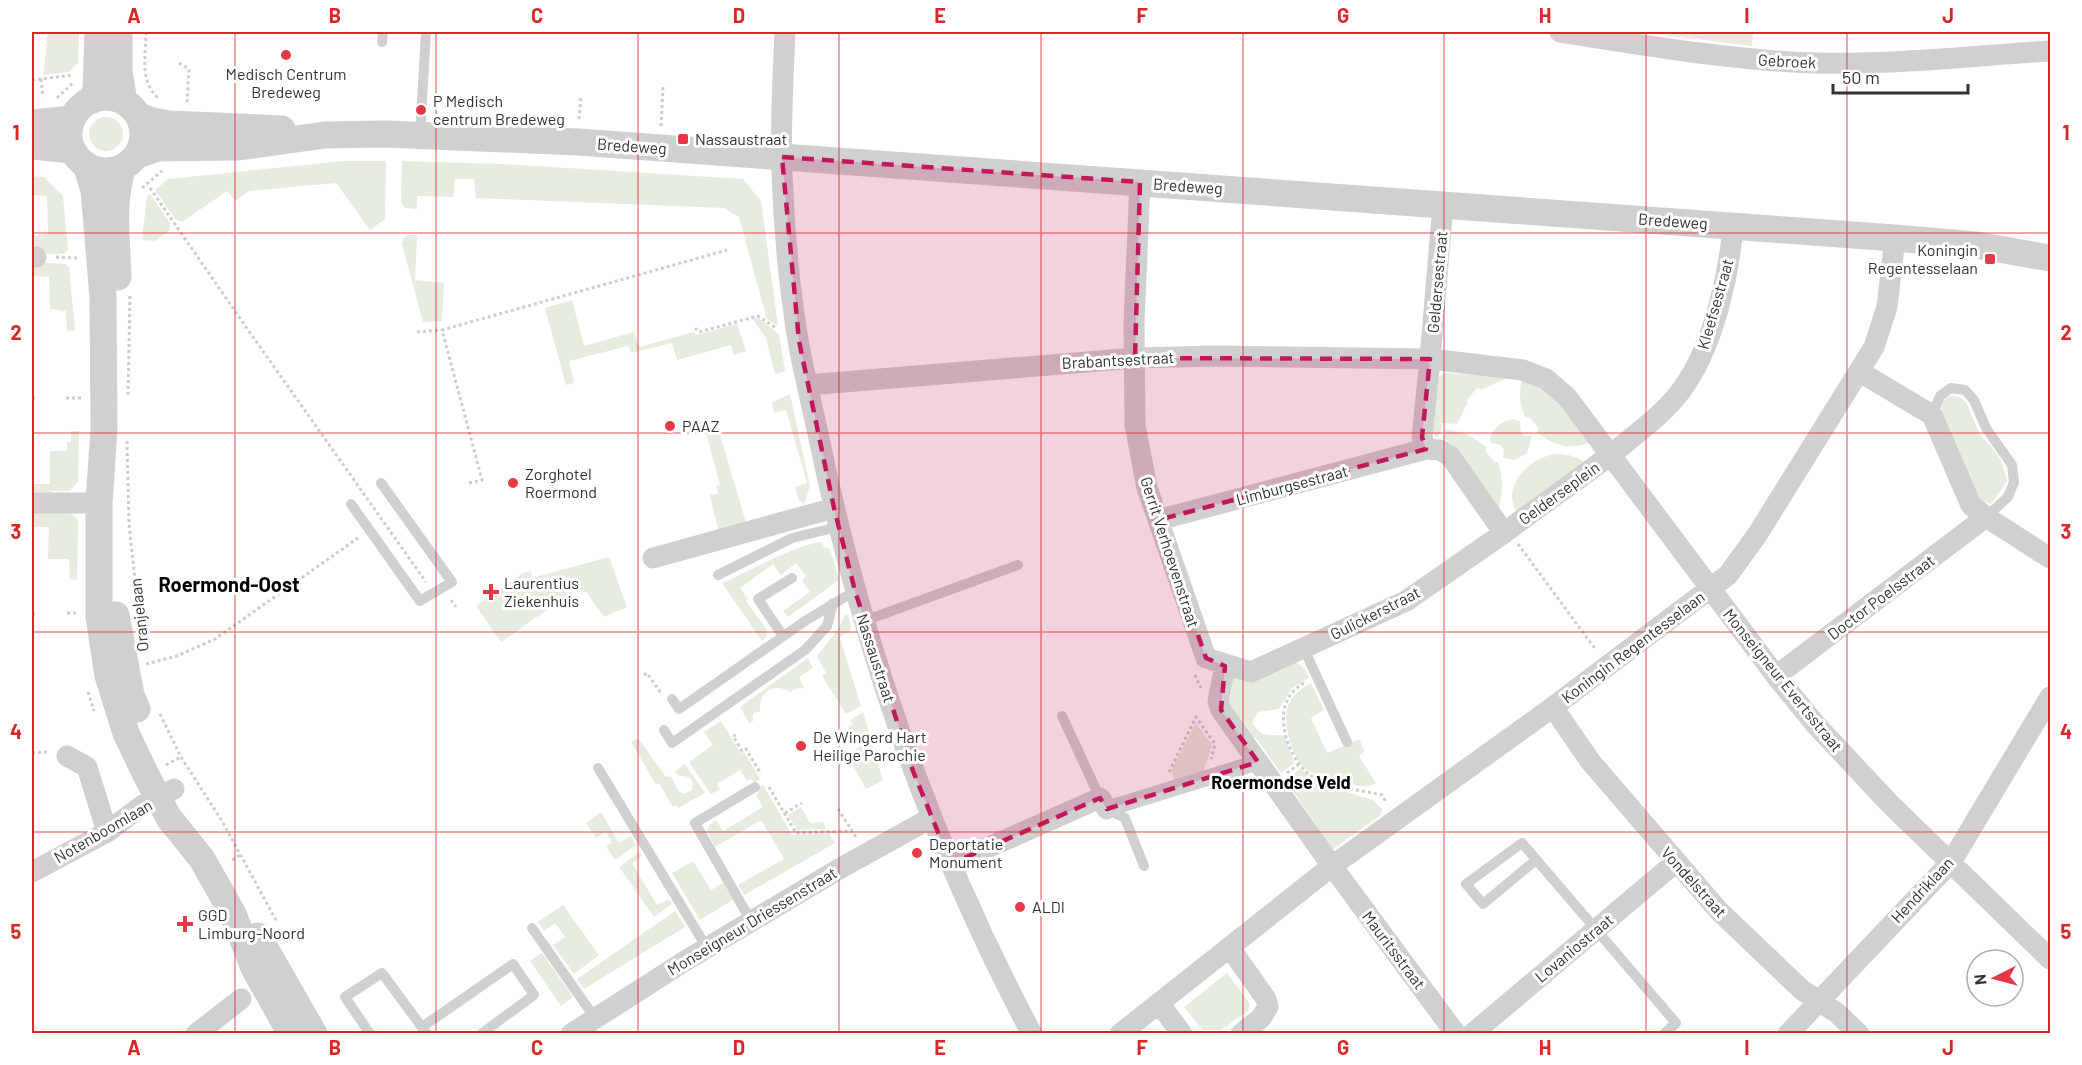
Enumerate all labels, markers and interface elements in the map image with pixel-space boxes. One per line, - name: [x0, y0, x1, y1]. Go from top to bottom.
- text: A: [127, 3, 141, 27]
- text: B: [329, 3, 341, 27]
- text: C: [531, 3, 543, 27]
- text: D: [733, 3, 745, 27]
- text: E: [934, 3, 946, 27]
- text: F: [1136, 3, 1148, 27]
- text: G: [1337, 3, 1349, 27]
- text: H: [1539, 3, 1551, 27]
- text: I: [1744, 3, 1750, 27]
- text: J: [1942, 3, 1954, 27]
- marker: Medisch Centrum Bredeweg: [279, 48, 293, 62]
- street label: Gebroek: [1758, 49, 1817, 72]
- scale bar: [1833, 57, 1968, 95]
- place label: Medisch Centrum Bredeweg: [226, 64, 346, 101]
- text: 50 m: [1842, 66, 1880, 88]
- place label: P Medisch centrum Bredeweg: [433, 91, 565, 128]
- marker: P Medisch centrum Bredeweg: [414, 103, 428, 117]
- text: 1: [12, 120, 20, 144]
- text: 1: [2062, 120, 2070, 144]
- place label: Nassaustraat: [695, 129, 787, 148]
- marker: Nassaustraat: [676, 132, 690, 146]
- street label: Bredeweg: [597, 134, 667, 157]
- street label: Bredeweg: [1153, 174, 1223, 197]
- street label: Bredeweg: [1638, 209, 1708, 232]
- street label: Geldersestraat: [1423, 230, 1450, 334]
- place label: Koningin Regentesselaan: [1868, 240, 1978, 277]
- marker: Koningin Regentesselaan: [1983, 252, 1997, 266]
- street label: Kleefsestraat: [1693, 256, 1737, 351]
- text: 2: [10, 320, 22, 344]
- text: 2: [2060, 320, 2072, 344]
- street label: Brabantsestraat: [1061, 347, 1175, 372]
- place label: PAAZ: [682, 416, 720, 435]
- marker: PAAZ: [663, 419, 677, 433]
- street label: Gelderseplein: [1515, 457, 1603, 528]
- street label: Limburgsestraat: [1234, 460, 1350, 509]
- place label: Zorghotel Roermond: [525, 464, 597, 501]
- street label: Gerrit Verhoevenstraat: [1137, 474, 1204, 630]
- marker: Zorghotel Roermond: [506, 476, 520, 490]
- text: 3: [11, 519, 21, 543]
- text: 3: [2061, 519, 2071, 543]
- street label: Doctor Poelsstraat: [1823, 550, 1938, 643]
- district label: Roermond-Oost: [158, 572, 300, 596]
- place label: Laurentius Ziekenhuis: [504, 573, 579, 610]
- street label: Oranjelaan: [125, 577, 152, 653]
- street label: Gulickerstraat: [1327, 582, 1423, 643]
- marker: Laurentius Ziekenhuis: [482, 583, 500, 601]
- street label: Koningin Regentesselaan: [1557, 587, 1708, 707]
- street label: Monseigneur Evertsstraat: [1720, 604, 1847, 755]
- street label: Nassaustraat: [853, 611, 900, 705]
- text: 4: [10, 719, 22, 743]
- text: 4: [2060, 719, 2072, 743]
- place label: De Wingerd Hart Heilige Parochie: [813, 727, 927, 764]
- marker: De Wingerd Hart Heilige Parochie: [794, 739, 808, 753]
- district label: Roermondse Veld: [1211, 771, 1351, 793]
- street label: Notenboomlaan: [50, 795, 155, 866]
- place label: Deportatie Monument: [929, 834, 1003, 871]
- street label: Vondelstraat: [1658, 843, 1731, 921]
- marker: Deportatie Monument: [910, 846, 924, 860]
- street label: Hendriklaan: [1886, 853, 1957, 926]
- street label: Monseigneur Driessenstraat: [664, 862, 840, 979]
- place label: ALDI: [1032, 897, 1065, 916]
- marker: ALDI: [1013, 900, 1027, 914]
- place label: GGD Limburg-Noord: [198, 905, 305, 942]
- street label: Mauritsstraat: [1359, 907, 1430, 992]
- street label: Lovaniostraat: [1531, 910, 1617, 986]
- marker: GGD Limburg-Noord: [176, 915, 194, 933]
- text: 5: [11, 919, 22, 943]
- text: 5: [2061, 919, 2072, 943]
- north arrow: [1965, 948, 2025, 1008]
- text: N: [1970, 973, 1990, 986]
- text: A: [127, 1035, 141, 1059]
- text: B: [329, 1035, 341, 1059]
- text: C: [531, 1035, 543, 1059]
- text: D: [733, 1035, 745, 1059]
- text: E: [934, 1035, 946, 1059]
- text: F: [1136, 1035, 1148, 1059]
- text: G: [1337, 1035, 1349, 1059]
- text: H: [1539, 1035, 1551, 1059]
- text: I: [1744, 1035, 1750, 1059]
- text: J: [1942, 1035, 1954, 1059]

